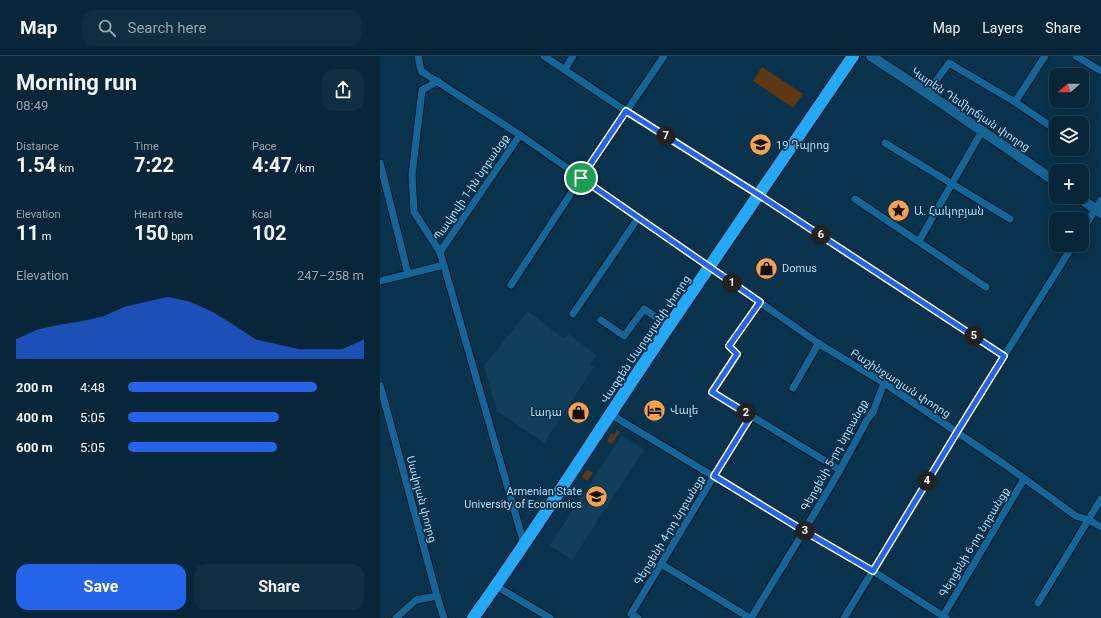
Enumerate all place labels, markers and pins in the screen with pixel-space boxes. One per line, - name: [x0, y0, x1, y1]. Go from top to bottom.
- pin: 7: [656, 126, 676, 146]
- school or university icon: 19 Դպրոց: [747, 132, 773, 158]
- place label: 19 Դպրոց: [776, 139, 829, 152]
- pin: [564, 161, 598, 195]
- place icon: Ա. Հակոբյան: [885, 198, 911, 224]
- place label: Ա. Հակոբյան: [914, 205, 984, 218]
- pin: 6: [811, 225, 831, 245]
- shop icon: Domus: [753, 255, 779, 281]
- place label: Domus: [782, 262, 817, 275]
- pin: 1: [722, 273, 742, 293]
- pin: 5: [964, 326, 984, 346]
- hotel icon: Վալե: [642, 397, 668, 423]
- shop icon: Լադա: [565, 399, 591, 425]
- pin: 2: [736, 403, 756, 423]
- place label: Վալե: [670, 404, 698, 417]
- place label: Լադա: [530, 406, 562, 419]
- pin: 4: [917, 471, 937, 491]
- school or university icon: Armenian State University of Economics: [584, 484, 610, 510]
- place label: Armenian State University of Economics: [464, 485, 582, 511]
- pin: 3: [795, 521, 815, 541]

